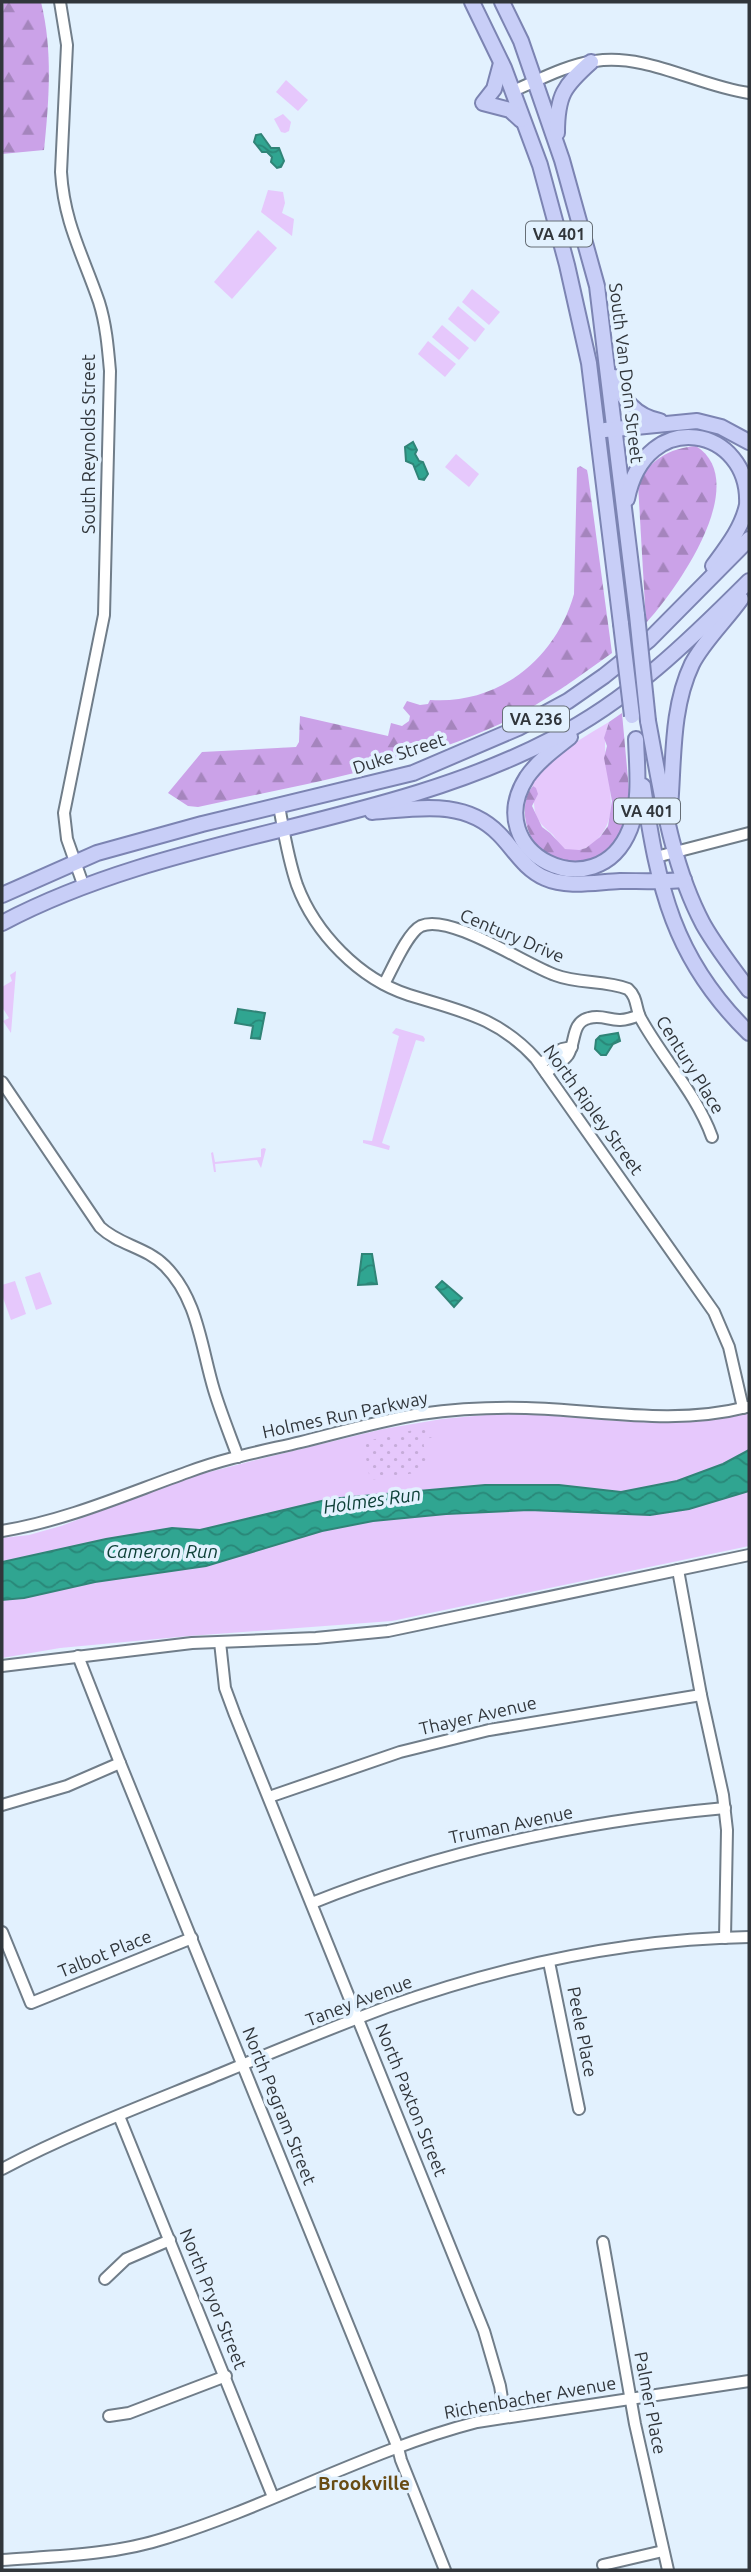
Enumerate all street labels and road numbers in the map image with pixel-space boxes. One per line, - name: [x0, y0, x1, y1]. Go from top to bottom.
- road number: VA 401: [526, 222, 592, 246]
- street label: South Van Dorn Street: [606, 282, 648, 464]
- street label: South Reynolds Street: [78, 354, 98, 534]
- road number: VA 236: [503, 706, 569, 732]
- street label: Duke Street: [350, 729, 447, 777]
- road number: VA 401: [614, 798, 680, 824]
- street label: Century Drive: [457, 904, 567, 966]
- street label: Century Place: [653, 1012, 729, 1117]
- street label: North Ripley Street: [540, 1041, 648, 1178]
- street label: Holmes Run Parkway: [260, 1387, 430, 1441]
- street label: Thayer Avenue: [417, 1692, 538, 1738]
- street label: Truman Avenue: [447, 1801, 575, 1847]
- street label: Talbot Place: [55, 1925, 154, 1981]
- street label: Taney Avenue: [303, 1971, 415, 2030]
- street label: Peele Place: [564, 1985, 602, 2079]
- street label: North Paxton Street: [372, 2020, 452, 2179]
- street label: North Pegram Street: [239, 2024, 321, 2187]
- street label: North Pryor Street: [177, 2225, 251, 2372]
- street label: Palmer Place: [631, 2350, 671, 2456]
- street label: Richenbacher Avenue: [442, 2372, 617, 2422]

